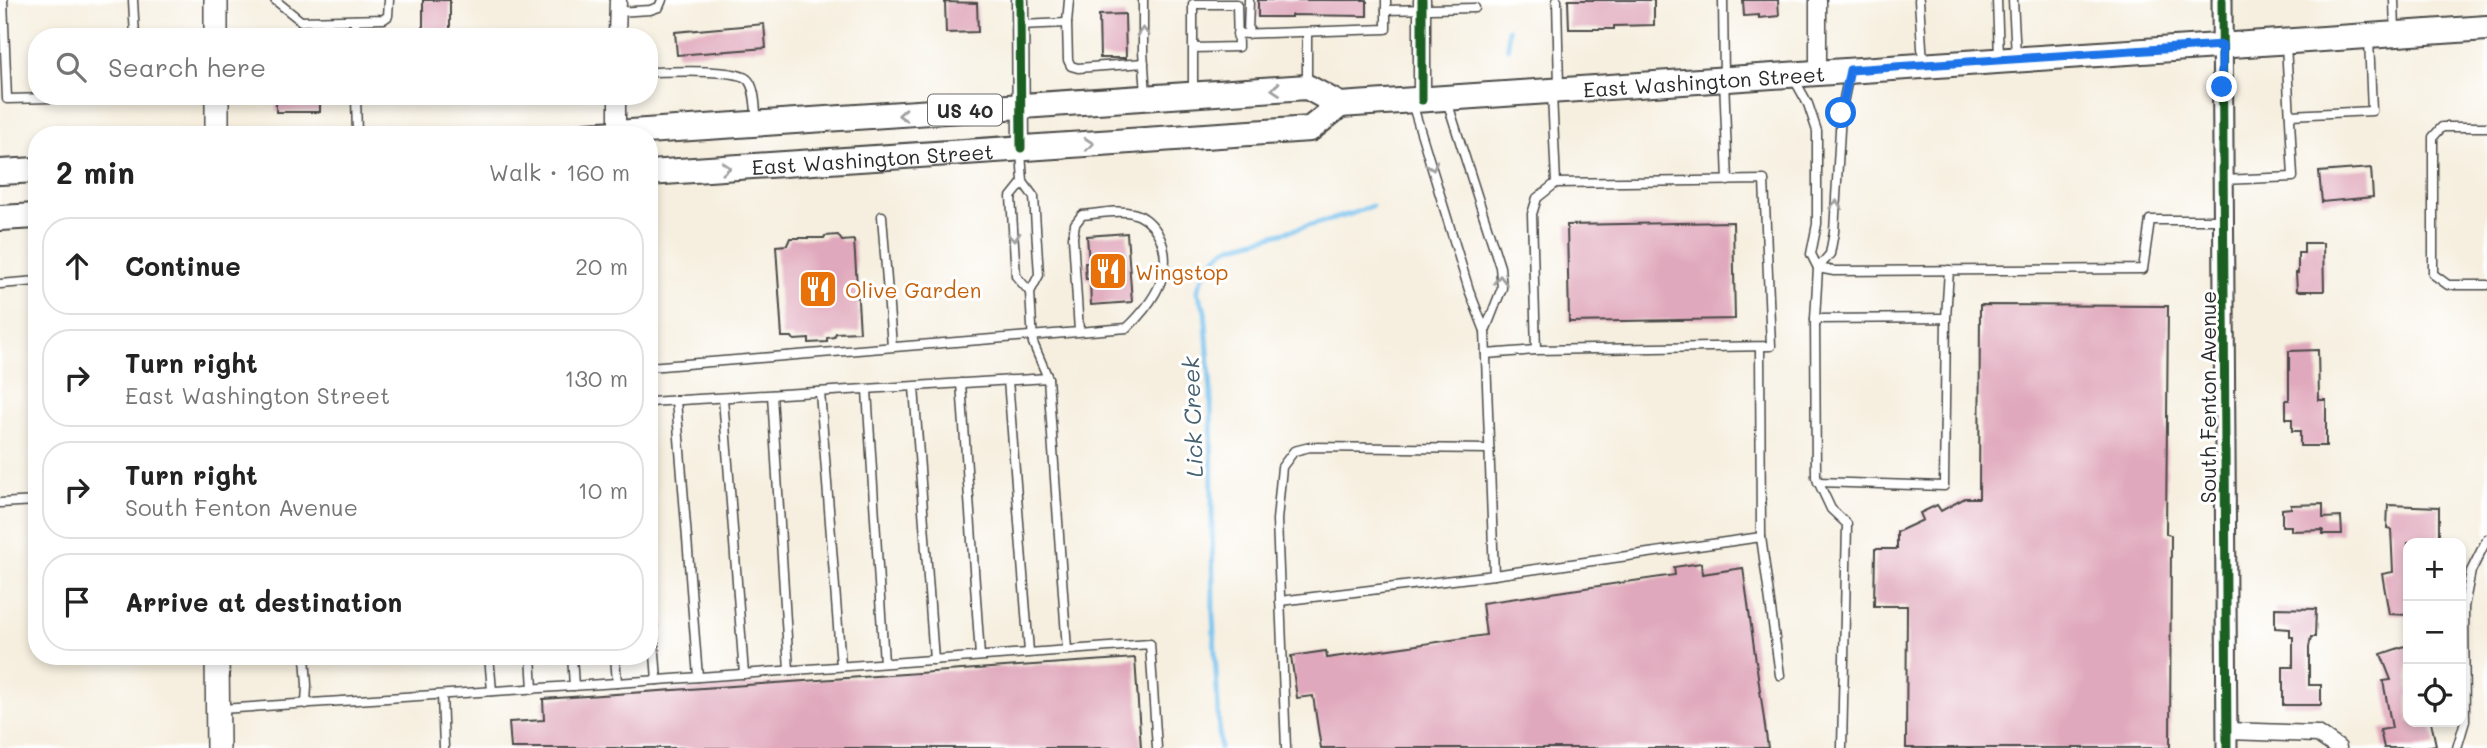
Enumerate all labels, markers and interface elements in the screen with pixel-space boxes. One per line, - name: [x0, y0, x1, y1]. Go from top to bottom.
- one-way arrow: [1135, 26, 1151, 36]
- search box: [28, 28, 658, 105]
- icon: search: [52, 48, 90, 86]
- text: Search here: [108, 50, 266, 84]
- street label: East Washington Street: [1582, 59, 1826, 102]
- route end: [2206, 71, 2237, 102]
- one-way arrow: [1271, 81, 1282, 96]
- road number: US 40: [928, 94, 1002, 125]
- route start: [1825, 97, 1856, 128]
- one-way arrow: [897, 107, 908, 122]
- street label: East Washington Street: [751, 137, 994, 180]
- one-way arrow: [1084, 137, 1095, 152]
- text: 2 min: [56, 152, 135, 192]
- text: Walk · 160 m: [489, 157, 630, 187]
- one-way arrow: [1423, 159, 1438, 171]
- one-way arrow: [721, 161, 732, 176]
- one-way arrow: [1828, 199, 1843, 210]
- one-way arrow: [1006, 232, 1021, 243]
- icon: ahead: [58, 247, 96, 285]
- text: Continue: [125, 249, 241, 283]
- restaurant icon: Wingstop: [1087, 250, 1129, 292]
- text: 20 m: [575, 251, 628, 281]
- place label: Wingstop: [1135, 258, 1229, 285]
- restaurant icon: Olive Garden: [797, 268, 839, 310]
- one-way arrow: [1492, 274, 1508, 285]
- place label: Olive Garden: [845, 276, 981, 303]
- street label: South Fenton Avenue: [2194, 291, 2221, 503]
- text: Turn right: [125, 346, 258, 380]
- water label: Lick Creek: [1175, 355, 1209, 478]
- icon: right: [58, 359, 96, 397]
- text: 130 m: [564, 363, 628, 393]
- text: East Washington Street: [125, 380, 390, 410]
- text: Turn right: [125, 458, 258, 492]
- icon: right: [58, 471, 96, 509]
- text: 10 m: [578, 475, 628, 505]
- text: South Fenton Avenue: [125, 492, 358, 522]
- map controls: [2403, 538, 2466, 727]
- button: +: [2403, 538, 2466, 601]
- icon: arrive: [58, 583, 96, 621]
- text: Arrive at destination: [125, 585, 402, 619]
- button: −: [2403, 601, 2466, 664]
- button: locate: [2403, 664, 2466, 727]

